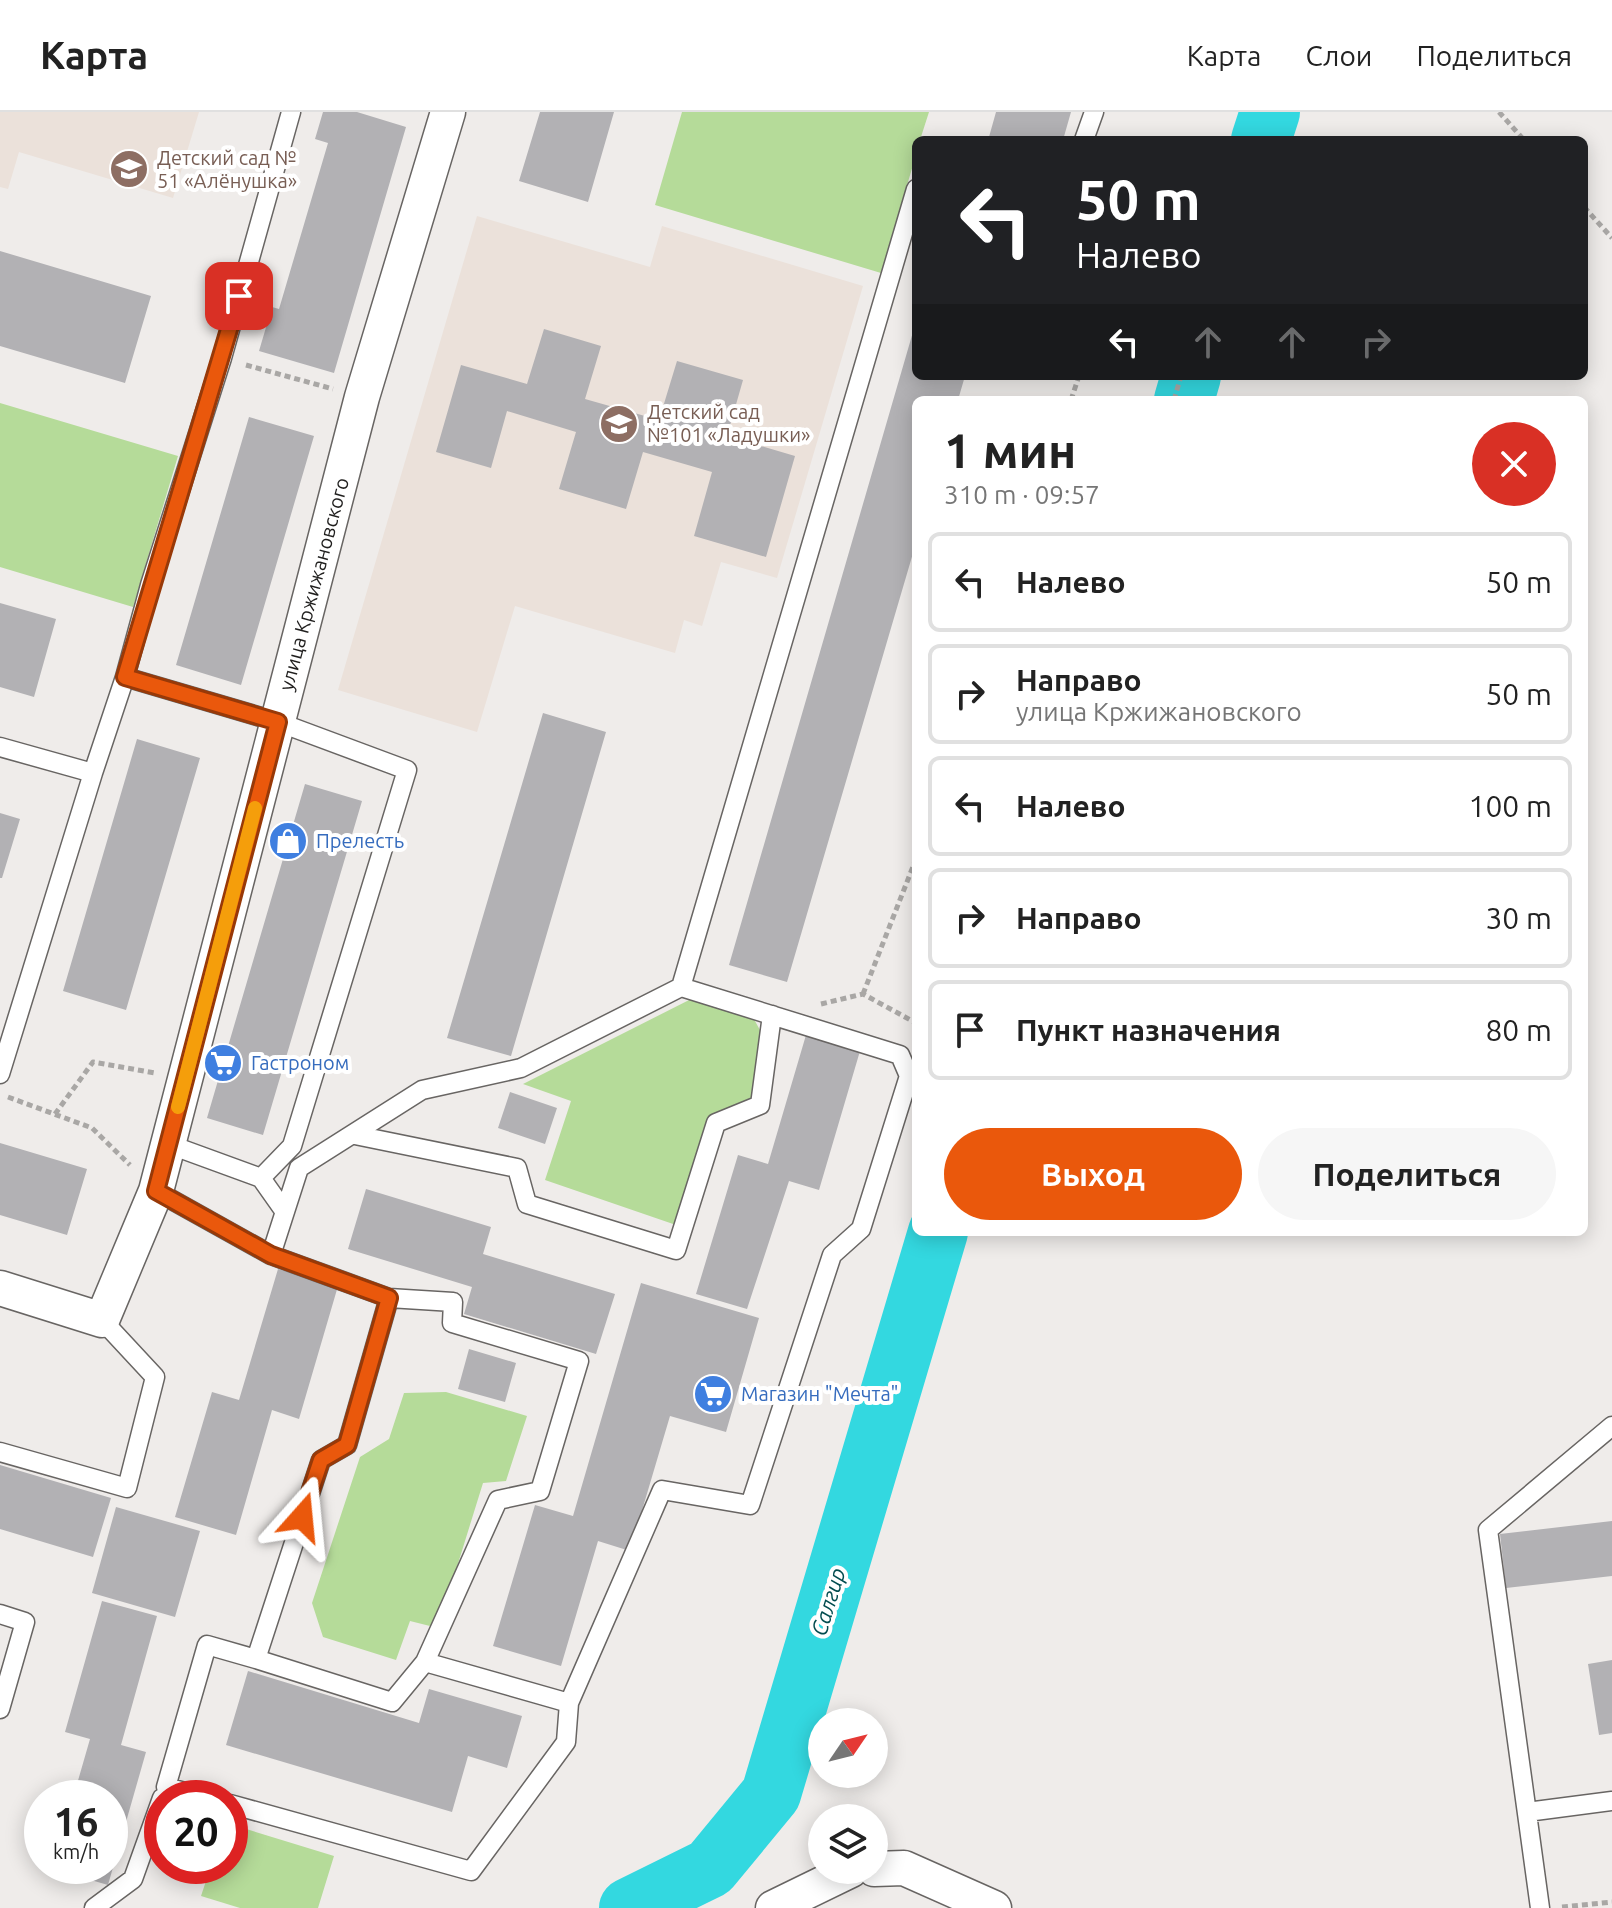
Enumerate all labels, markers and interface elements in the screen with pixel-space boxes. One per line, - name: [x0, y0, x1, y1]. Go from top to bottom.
- text: Карта: [40, 34, 148, 76]
- text: Карта: [1187, 40, 1261, 71]
- text: Слои: [1305, 40, 1372, 71]
- text: Поделиться: [1416, 40, 1572, 71]
- place label: Детский сад № 51 «Алёнушка»: [157, 146, 297, 192]
- school or university icon: Детский сад № 51 «Алёнушка»: [108, 148, 150, 190]
- icon: left: [944, 168, 1048, 272]
- text: 50 m: [1076, 168, 1201, 231]
- text: Налево: [1076, 234, 1201, 275]
- pin: [205, 262, 273, 330]
- icon: arrive: [217, 274, 261, 318]
- icon: left: [1102, 320, 1146, 364]
- icon: ahead: [1186, 320, 1230, 364]
- icon: ahead: [1270, 320, 1314, 364]
- icon: right: [1354, 320, 1398, 364]
- place label: Детский сад №101 «Ладушки»: [647, 400, 811, 446]
- school or university icon: Детский сад №101 «Ладушки»: [598, 403, 640, 445]
- button: close: [1472, 422, 1556, 506]
- text: 1 мин: [944, 423, 1076, 477]
- street label: улица Кржижановского: [274, 475, 353, 693]
- text: 310 m · 09:57: [944, 480, 1100, 509]
- icon: left: [948, 560, 992, 604]
- text: Налево: [1016, 565, 1126, 599]
- text: 50 m: [1485, 565, 1552, 599]
- text: Направо: [1016, 663, 1142, 697]
- icon: right: [948, 672, 992, 716]
- text: 50 m: [1485, 677, 1552, 711]
- text: улица Кржижановского: [1016, 697, 1302, 726]
- icon: left: [948, 784, 992, 828]
- text: Налево: [1016, 789, 1126, 823]
- text: 100 m: [1468, 789, 1552, 823]
- shop icon: Прелесть: [267, 820, 309, 862]
- place label: Прелесть: [316, 829, 404, 852]
- icon: right: [948, 896, 992, 940]
- text: Направо: [1016, 901, 1142, 935]
- text: 30 m: [1485, 901, 1552, 935]
- icon: arrive: [948, 1008, 992, 1052]
- text: Пункт назначения: [1016, 1013, 1281, 1047]
- text: 80 m: [1485, 1013, 1552, 1047]
- supermarket icon: Гастроном: [202, 1042, 244, 1084]
- place label: Гастроном: [251, 1051, 349, 1074]
- button: Выход: [944, 1128, 1242, 1220]
- button: Поделиться: [1258, 1128, 1556, 1220]
- supermarket icon: Магазин "Мечта": [692, 1373, 734, 1415]
- place label: Магазин "Мечта": [741, 1382, 898, 1405]
- position arrow: [260, 1475, 344, 1559]
- water label: Салгир: [805, 1565, 850, 1639]
- north arrow: [808, 1708, 888, 1788]
- map controls: [808, 1708, 888, 1884]
- speed limit sign: 20: [144, 1780, 248, 1884]
- text: 16: [53, 1799, 99, 1844]
- button: layers: [808, 1804, 888, 1884]
- text: km/h: [53, 1840, 99, 1863]

